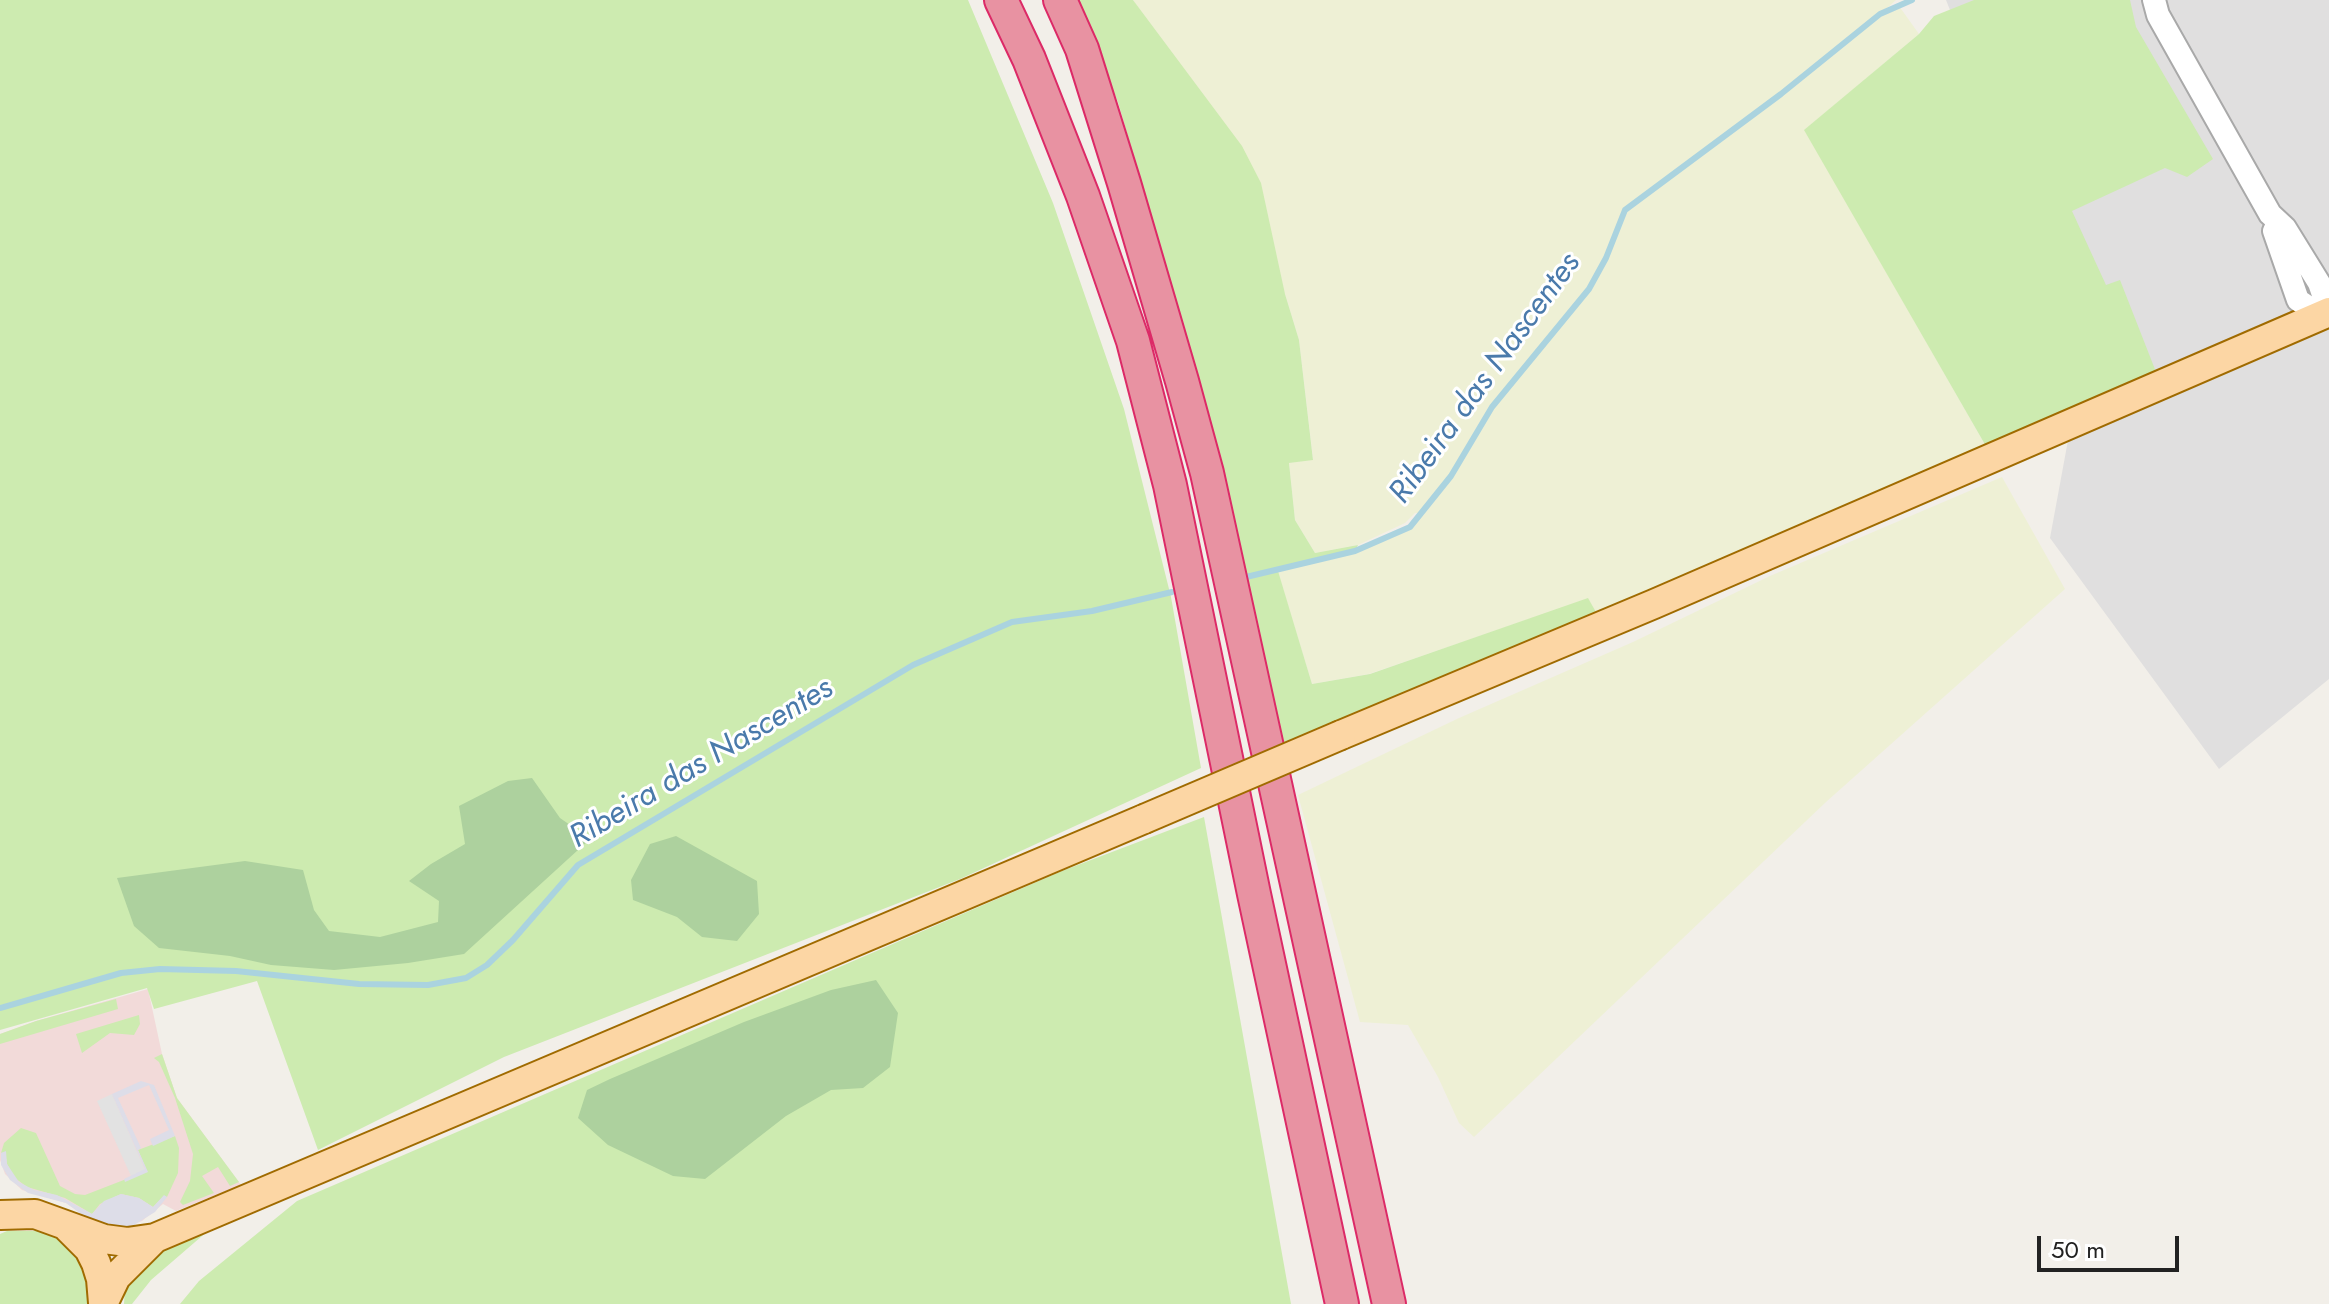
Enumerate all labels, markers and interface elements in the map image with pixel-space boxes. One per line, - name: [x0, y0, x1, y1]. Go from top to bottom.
- water label: Ribeira das Nascentes: [1382, 246, 1590, 512]
- water label: Ribeira das Nascentes: [563, 670, 841, 858]
- scale bar: [2041, 1220, 2183, 1270]
- text: 50 m: [2051, 1232, 2105, 1267]

